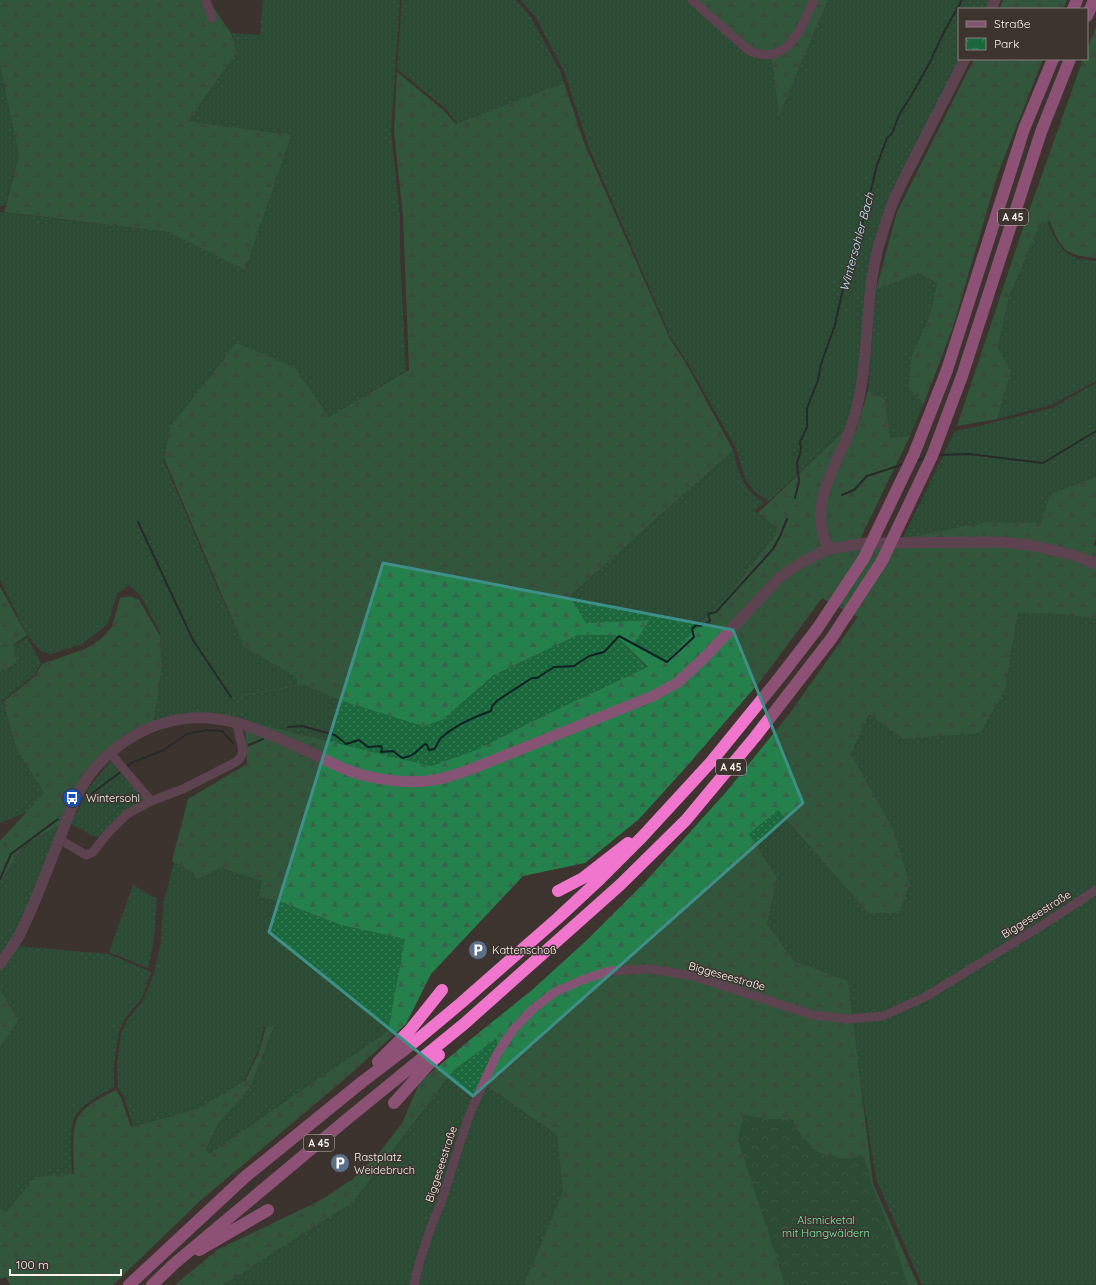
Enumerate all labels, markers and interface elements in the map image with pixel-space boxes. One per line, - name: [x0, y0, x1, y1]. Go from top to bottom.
- legend: [958, 8, 1088, 60]
- text: Straße: [994, 16, 1031, 31]
- text: Park: [994, 36, 1019, 51]
- water label: Wintersohler Bach: [836, 191, 877, 293]
- road number: A 45: [998, 209, 1028, 225]
- road number: A 45: [716, 759, 746, 775]
- bus stop icon: Wintersohl: [61, 787, 83, 809]
- place label: Wintersohl: [86, 791, 140, 805]
- street label: Biggeseestraße: [999, 887, 1073, 941]
- parking icon: Kattenschoß: [467, 939, 489, 961]
- place label: Kattenschoß: [492, 943, 557, 957]
- street label: Biggeseestraße: [687, 958, 767, 994]
- street label: Biggeseestraße: [422, 1124, 460, 1204]
- road number: A 45: [304, 1135, 334, 1151]
- place label: Rastplatz Weidebruch: [354, 1150, 415, 1177]
- parking icon: Rastplatz Weidebruch: [329, 1152, 351, 1174]
- park label: Alsmicketal mit Hangwäldern: [782, 1213, 870, 1240]
- scale bar: [10, 1251, 121, 1277]
- text: 100 m: [16, 1257, 49, 1272]

